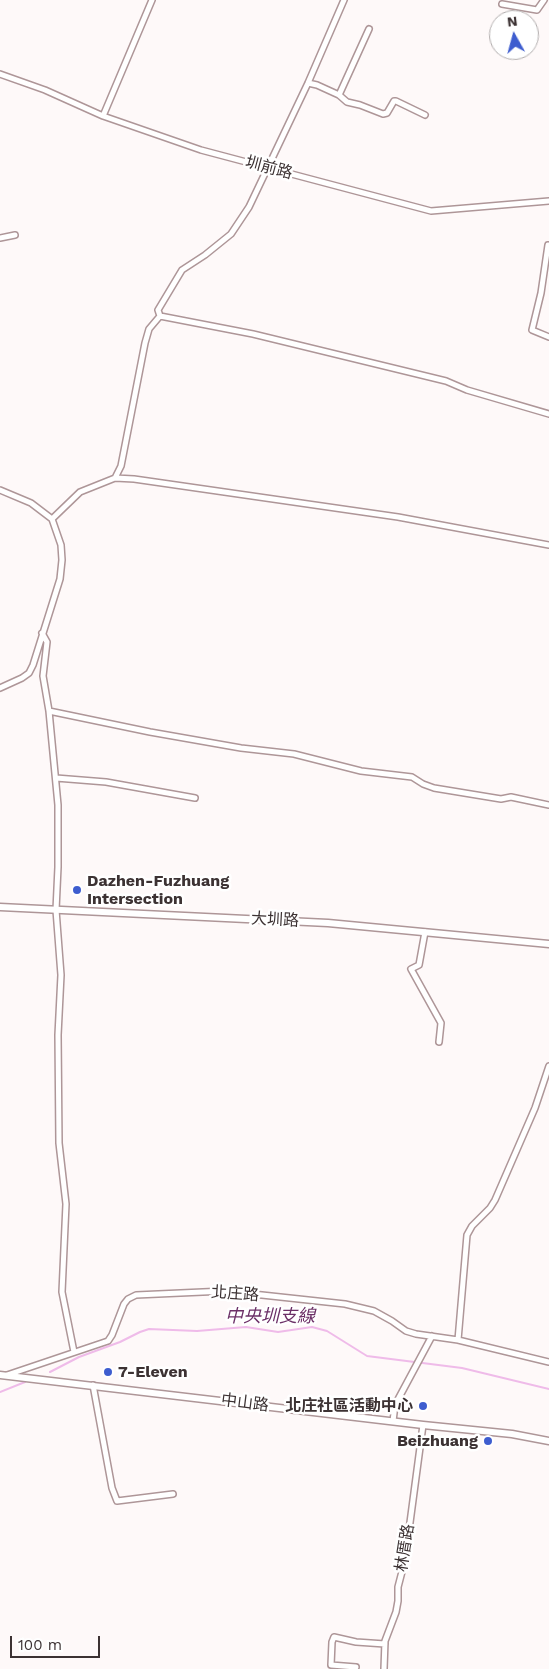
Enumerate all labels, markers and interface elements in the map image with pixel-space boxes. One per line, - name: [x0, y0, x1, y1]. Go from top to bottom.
- north arrow: [489, 10, 539, 60]
- text: N: [506, 13, 518, 30]
- street label: 圳前路: [243, 153, 295, 183]
- place label: Dazhen-Fuzhuang Intersection: [87, 871, 229, 909]
- marker: Dazhen-Fuzhuang Intersection: [71, 884, 83, 896]
- street label: 大圳路: [251, 909, 299, 931]
- street label: 北庄路: [210, 1283, 260, 1305]
- water label: 中央圳支線: [225, 1306, 315, 1328]
- place label: 7-Eleven: [118, 1362, 188, 1382]
- marker: 7-Eleven: [102, 1366, 114, 1378]
- street label: 中山路: [220, 1391, 270, 1415]
- place label: 北庄社區活動中心: [285, 1396, 413, 1416]
- marker: 北庄社區活動中心: [417, 1400, 429, 1412]
- place label: Beizhuang: [397, 1431, 478, 1451]
- marker: Beizhuang: [482, 1435, 494, 1447]
- street label: 林厝路: [392, 1523, 418, 1573]
- scale bar: [12, 1626, 102, 1658]
- text: 100 m: [18, 1636, 62, 1654]

